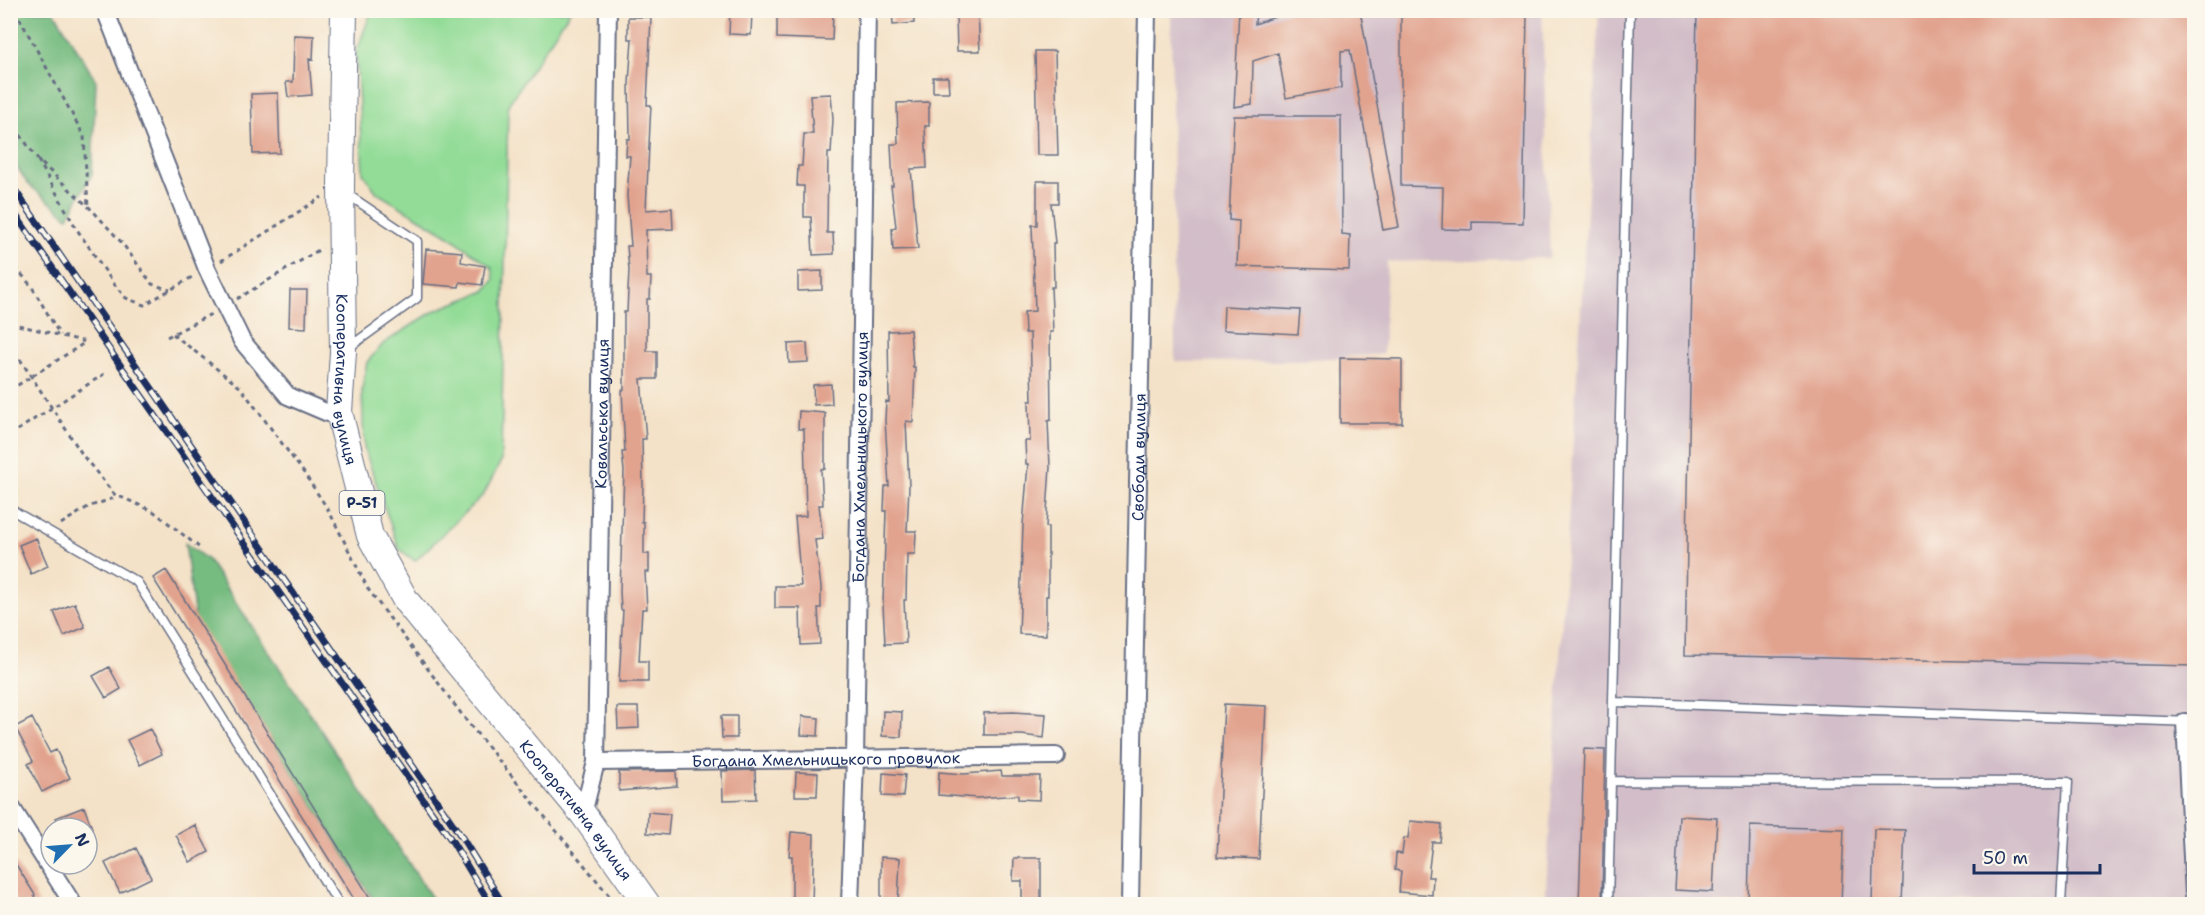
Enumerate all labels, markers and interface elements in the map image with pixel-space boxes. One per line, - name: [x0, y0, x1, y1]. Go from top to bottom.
- street label: Кооперативна вулиця: [328, 293, 362, 467]
- street label: Богдана Хмельницького вулиця: [847, 331, 872, 583]
- street label: Ковальська вулиця: [590, 338, 613, 489]
- street label: Свободи вулиця: [1127, 393, 1150, 521]
- road number: Р-51: [340, 491, 385, 515]
- street label: Кооперативна вулиця: [515, 735, 637, 885]
- street label: Богдана Хмельницького провулок: [692, 747, 961, 771]
- north arrow: [39, 816, 99, 876]
- text: N: [70, 830, 94, 850]
- scale bar: [1974, 837, 2100, 875]
- text: 50 m: [1983, 846, 2028, 870]

